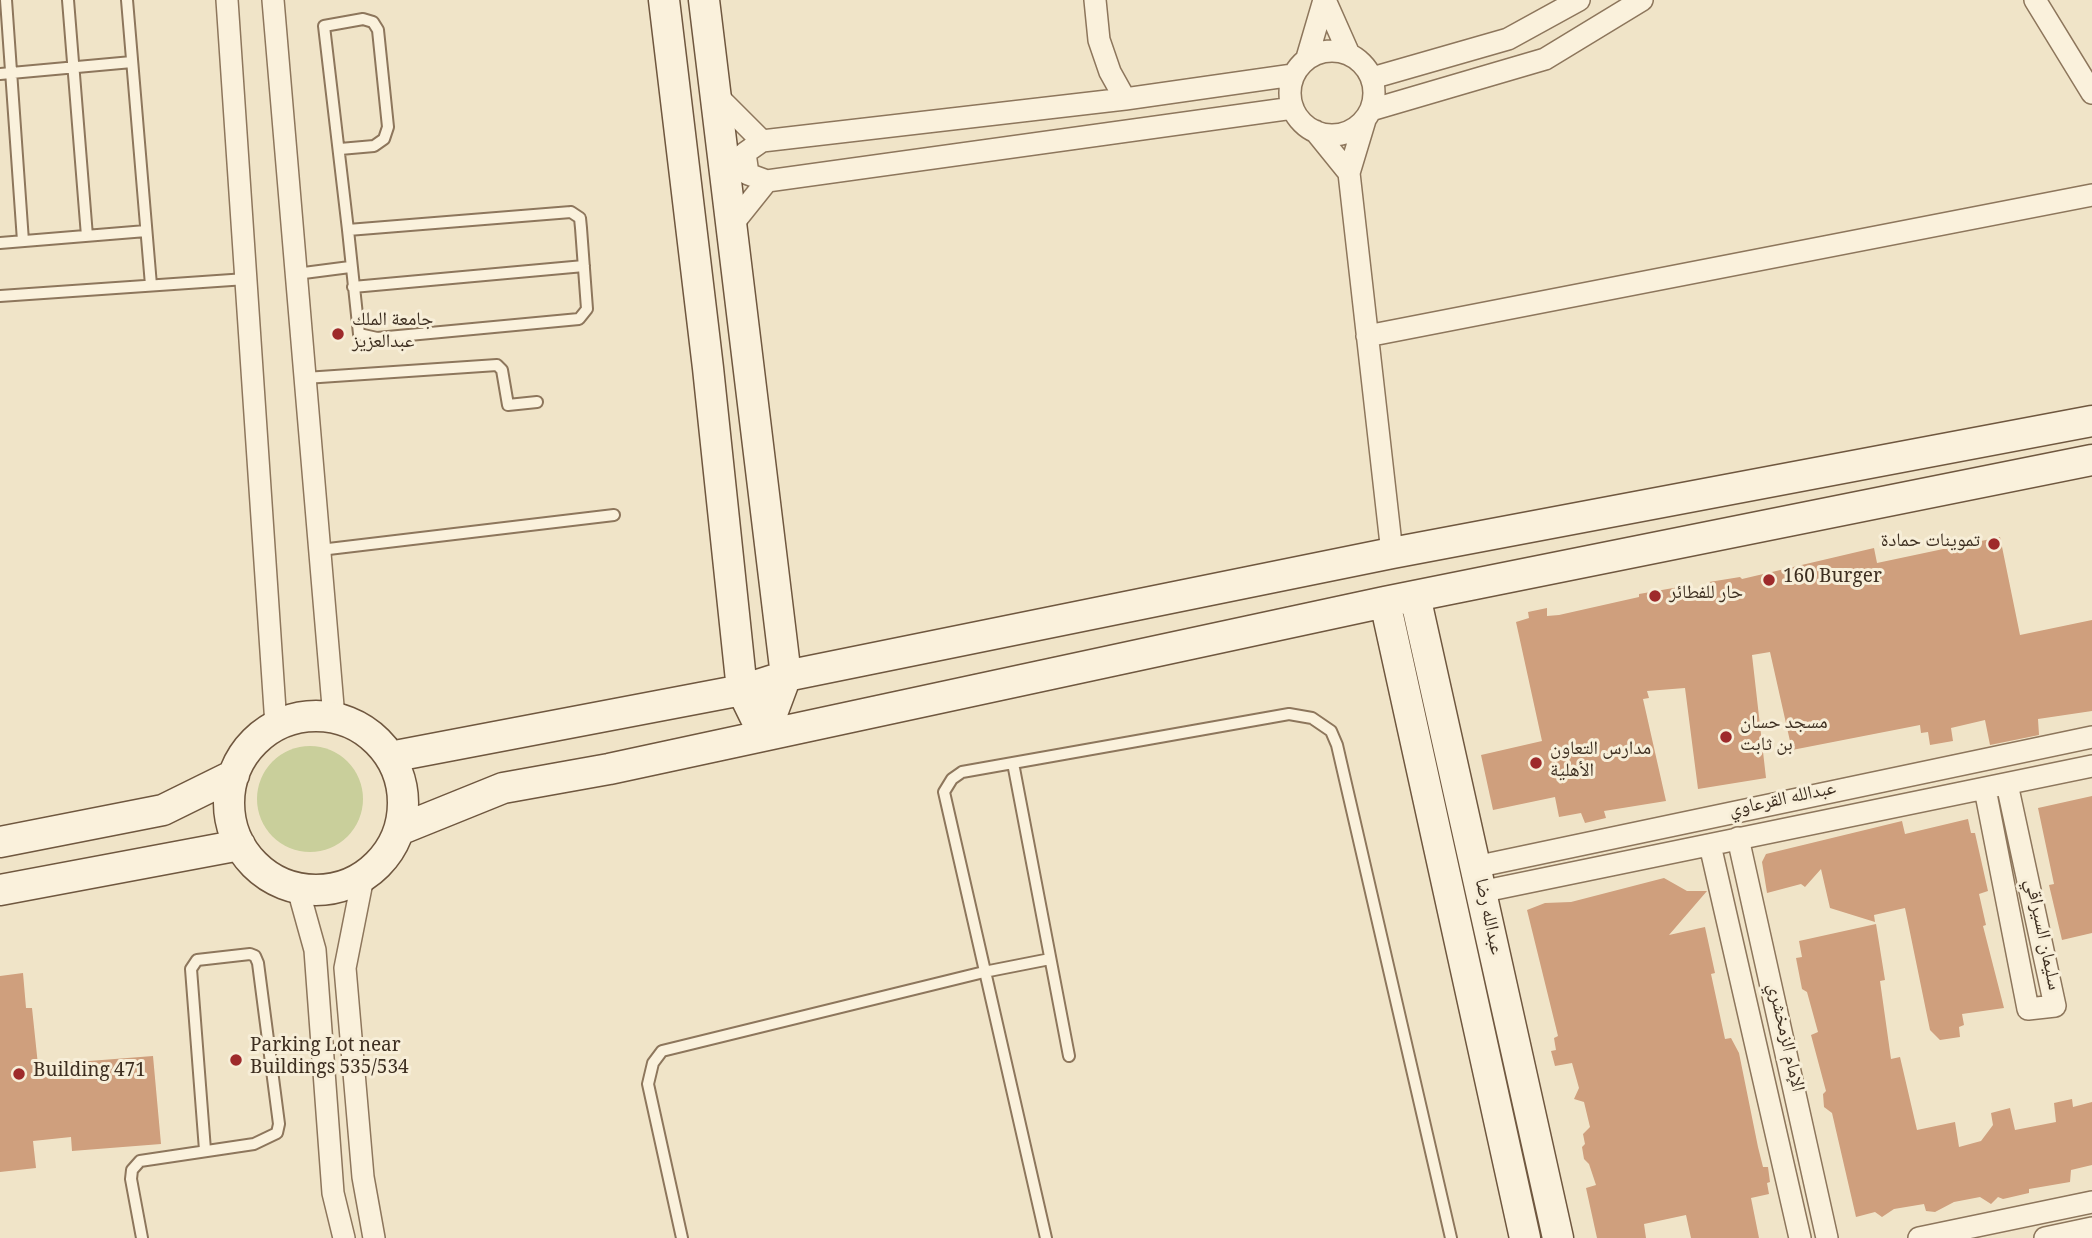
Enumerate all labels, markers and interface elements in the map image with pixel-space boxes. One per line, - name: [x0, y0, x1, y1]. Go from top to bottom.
- place label: جامعة الملك عبدالعزيز: [352, 312, 433, 356]
- marker: جامعة الملك عبدالعزيز: [330, 326, 346, 342]
- place label: تموينات حمادة: [1881, 533, 1980, 555]
- marker: تموينات حمادة: [1986, 536, 2002, 552]
- place label: 160 Burger: [1783, 569, 1882, 591]
- marker: 160 Burger: [1761, 572, 1777, 588]
- place label: حار للفطائر: [1669, 585, 1743, 607]
- marker: حار للفطائر: [1647, 588, 1663, 604]
- place label: مسجد حسان بن ثابت: [1740, 715, 1828, 759]
- marker: مسجد حسان بن ثابت: [1718, 729, 1734, 745]
- place label: مدارس التعاون الأهلية: [1550, 741, 1651, 785]
- marker: مدارس التعاون الأهلية: [1528, 755, 1544, 771]
- street label: عبدالله القرعاوي: [1727, 780, 1839, 824]
- street label: عبدالله رضا: [1467, 877, 1505, 957]
- street label: سليمان السيراقي: [2017, 877, 2063, 993]
- street label: الإمام الزمخشري: [1759, 981, 1807, 1095]
- place label: Parking Lot near Buildings 535/534: [250, 1038, 409, 1082]
- marker: Parking Lot near Buildings 535/534: [228, 1052, 244, 1068]
- place label: Building 471: [33, 1063, 146, 1085]
- marker: Building 471: [11, 1066, 27, 1082]

